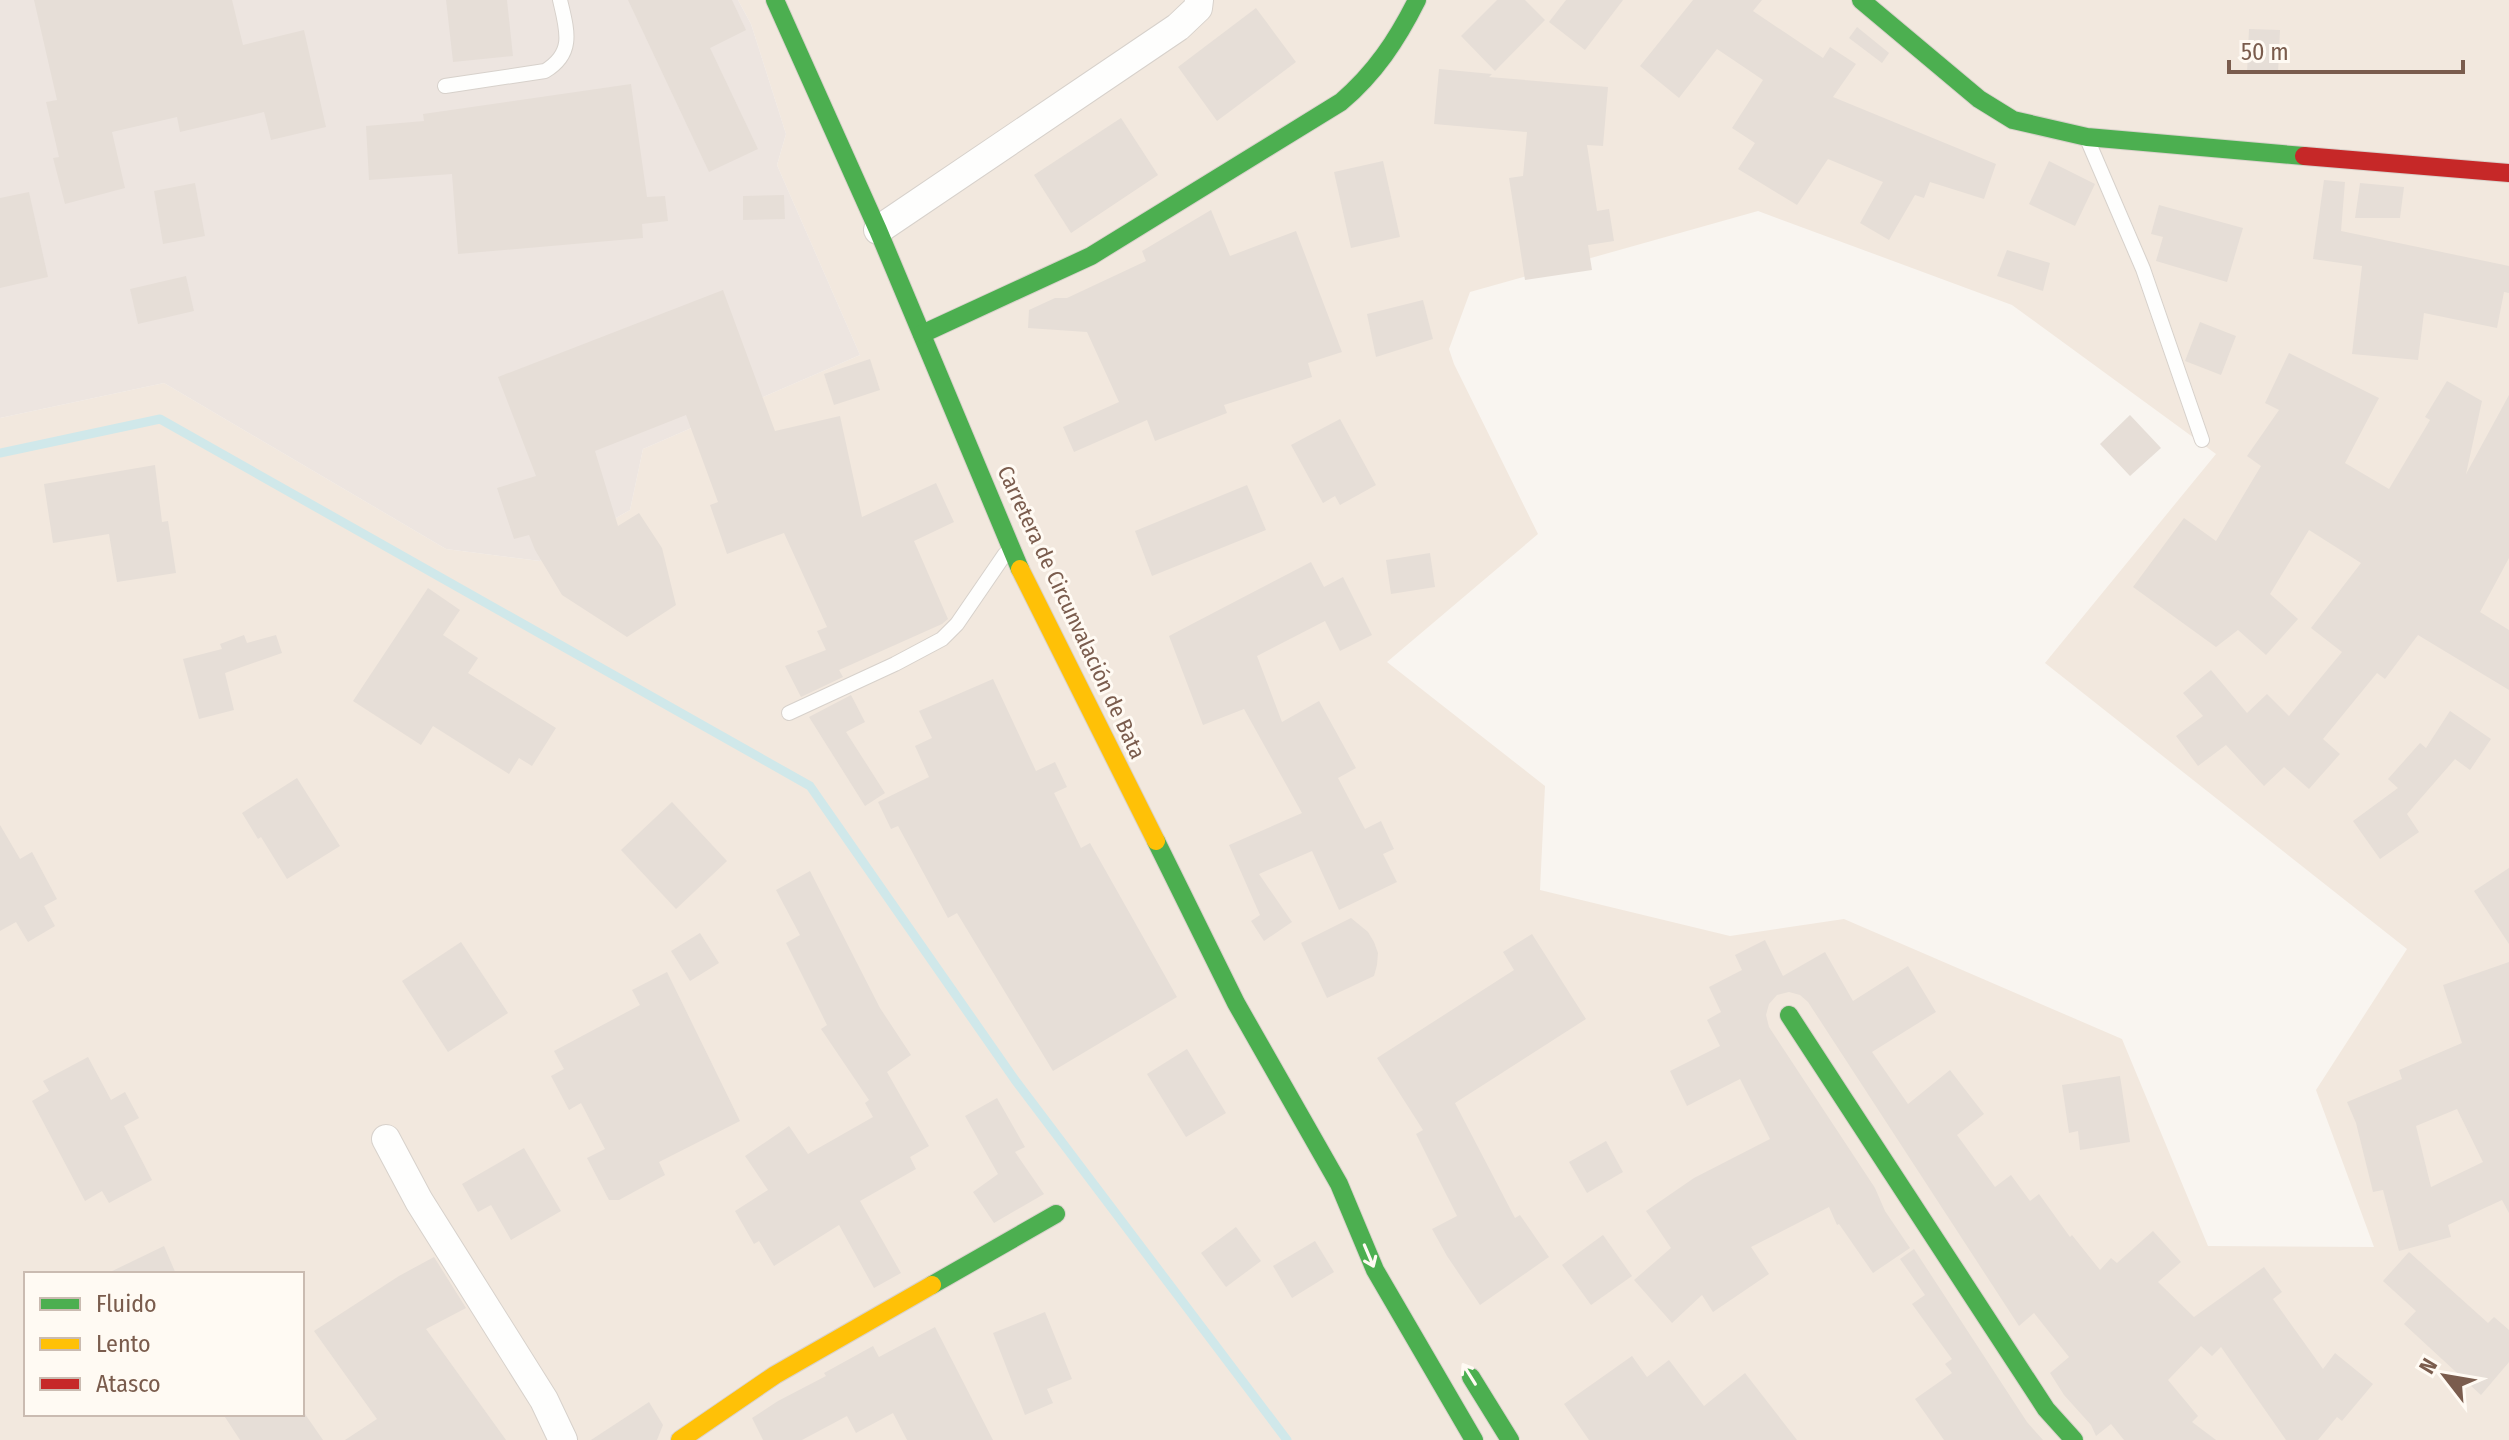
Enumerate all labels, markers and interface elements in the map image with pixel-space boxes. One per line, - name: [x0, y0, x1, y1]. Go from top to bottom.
- scale bar: [2229, 24, 2463, 74]
- text: 50 m: [2241, 38, 2289, 66]
- street label: Carretera de Circunvalación de Bata: [992, 461, 1151, 763]
- one-way arrow: [1363, 1243, 1377, 1268]
- legend: [24, 1272, 304, 1416]
- text: Fluido: [96, 1290, 157, 1318]
- text: Lento: [96, 1330, 151, 1358]
- north arrow: [2405, 1336, 2485, 1416]
- text: N: [2413, 1353, 2443, 1379]
- one-way arrow: [1461, 1363, 1477, 1386]
- text: Atasco: [96, 1370, 161, 1398]

